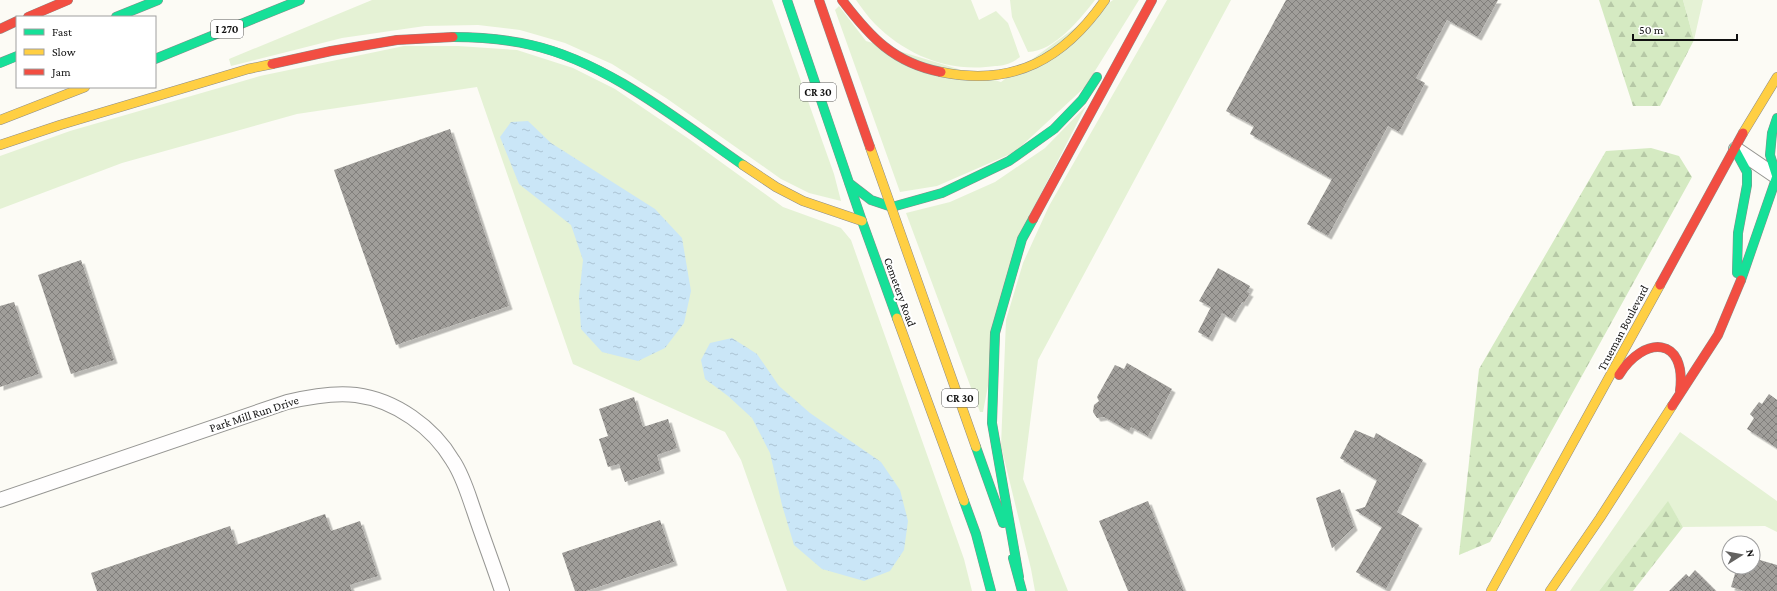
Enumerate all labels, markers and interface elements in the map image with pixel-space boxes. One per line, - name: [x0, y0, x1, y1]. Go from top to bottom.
- legend: [16, 16, 156, 88]
- scale bar: [1633, 16, 1737, 42]
- road number: I 270: [211, 20, 243, 38]
- text: 50 m: [1639, 23, 1664, 37]
- text: Fast: [52, 25, 73, 39]
- text: Slow: [52, 45, 76, 59]
- text: Jam: [51, 65, 71, 79]
- road number: CR 30: [800, 83, 836, 101]
- street label: Cemetery Road: [881, 255, 919, 329]
- street label: Trueman Boulevard: [1595, 282, 1652, 373]
- road number: CR 30: [942, 389, 978, 407]
- street label: Park Mill Run Drive: [208, 393, 300, 435]
- north arrow: [1721, 535, 1761, 575]
- text: N: [1744, 548, 1758, 558]

